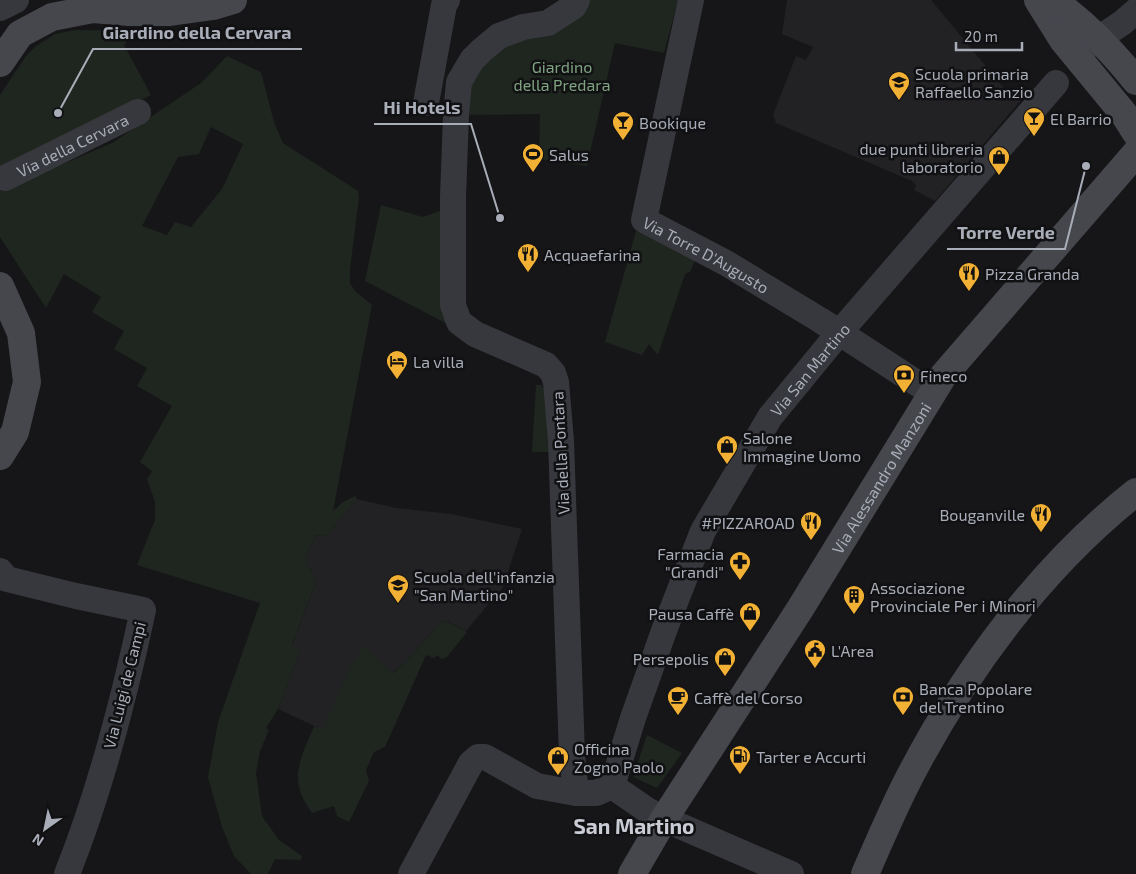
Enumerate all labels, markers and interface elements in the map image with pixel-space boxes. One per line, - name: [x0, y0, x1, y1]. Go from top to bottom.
- callout: Giardino della Cervara: [93, 16, 302, 49]
- scale bar: [956, 20, 1022, 52]
- text: Giardino della Cervara: [102, 21, 292, 43]
- text: 20 m: [964, 27, 998, 45]
- park label: Giardino della Predara: [513, 57, 611, 94]
- place label: Scuola primaria Raffaello Sanzio: [915, 64, 1033, 101]
- school or university icon: Scuola primaria Raffaello Sanzio: [887, 70, 911, 101]
- callout: Hi Hotels: [374, 91, 471, 124]
- text: Hi Hotels: [383, 96, 461, 118]
- bar icon: El Barrio: [1022, 106, 1046, 137]
- street label: Via della Cervara: [13, 109, 131, 180]
- place label: El Barrio: [1050, 109, 1111, 128]
- bar icon: Bookique: [611, 110, 635, 141]
- place label: Bookique: [639, 113, 706, 132]
- place label: due punti libreria laboratorio: [859, 139, 983, 176]
- sports icon: Salus: [521, 142, 545, 173]
- place label: Salus: [549, 145, 589, 164]
- shop icon: due punti libreria laboratorio: [987, 145, 1011, 176]
- street label: Via Torre D'Augusto: [640, 212, 773, 297]
- callout: Torre Verde: [947, 216, 1065, 249]
- text: Torre Verde: [957, 221, 1055, 243]
- restaurant icon: Acquaefarina: [516, 242, 540, 273]
- place label: Acquaefarina: [544, 245, 641, 264]
- restaurant icon: Pizza Granda: [957, 261, 981, 292]
- place label: Pizza Granda: [985, 264, 1080, 283]
- street label: Via San Martino: [766, 319, 853, 419]
- hotel icon: La villa: [385, 349, 409, 380]
- place label: La villa: [413, 352, 464, 371]
- bank icon: Fineco: [892, 363, 916, 394]
- place label: Fineco: [920, 366, 967, 385]
- street label: Via della Pontara: [547, 391, 573, 515]
- street label: Via Alessandro Manzoni: [827, 398, 934, 557]
- place label: Salone Immagine Uomo: [743, 428, 861, 465]
- shop icon: Salone Immagine Uomo: [715, 434, 739, 465]
- restaurant icon: Bouganville: [1029, 502, 1053, 533]
- place label: Bouganville: [939, 505, 1025, 524]
- restaurant icon: #PIZZAROAD: [799, 510, 823, 541]
- place label: #PIZZAROAD: [701, 513, 795, 532]
- place label: Farmacia "Grandi": [657, 544, 724, 581]
- pharmacy icon: Farmacia "Grandi": [728, 550, 752, 581]
- place label: Scuola dell'infanzia "San Martino": [414, 567, 555, 604]
- school or university icon: Scuola dell'infanzia "San Martino": [386, 573, 410, 604]
- place label: Associazione Provinciale Per i Minori: [870, 578, 1036, 615]
- building icon: Associazione Provinciale Per i Minori: [842, 584, 866, 615]
- shop icon: Pausa Caffè: [738, 601, 762, 632]
- place label: Pausa Caffè: [648, 604, 734, 623]
- street label: Via Luigi de Campi: [99, 619, 149, 751]
- public building icon: L'Area: [803, 638, 827, 669]
- place label: L'Area: [831, 641, 874, 660]
- shop icon: Persepolis: [713, 646, 737, 677]
- place label: Persepolis: [633, 649, 709, 668]
- place label: Banca Popolare del Trentino: [919, 679, 1032, 716]
- cafe icon: Caffè del Corso: [666, 685, 690, 716]
- bank icon: Banca Popolare del Trentino: [891, 685, 915, 716]
- place label: Caffè del Corso: [694, 688, 803, 707]
- place label: Officina Zogno Paolo: [574, 739, 664, 776]
- fuel station icon: Tarter e Accurti: [728, 744, 752, 775]
- shop icon: Officina Zogno Paolo: [546, 745, 570, 776]
- place label: Tarter e Accurti: [756, 747, 866, 766]
- north arrow: [20, 804, 70, 854]
- district label: San Martino: [573, 813, 695, 838]
- text: N: [29, 830, 47, 850]

